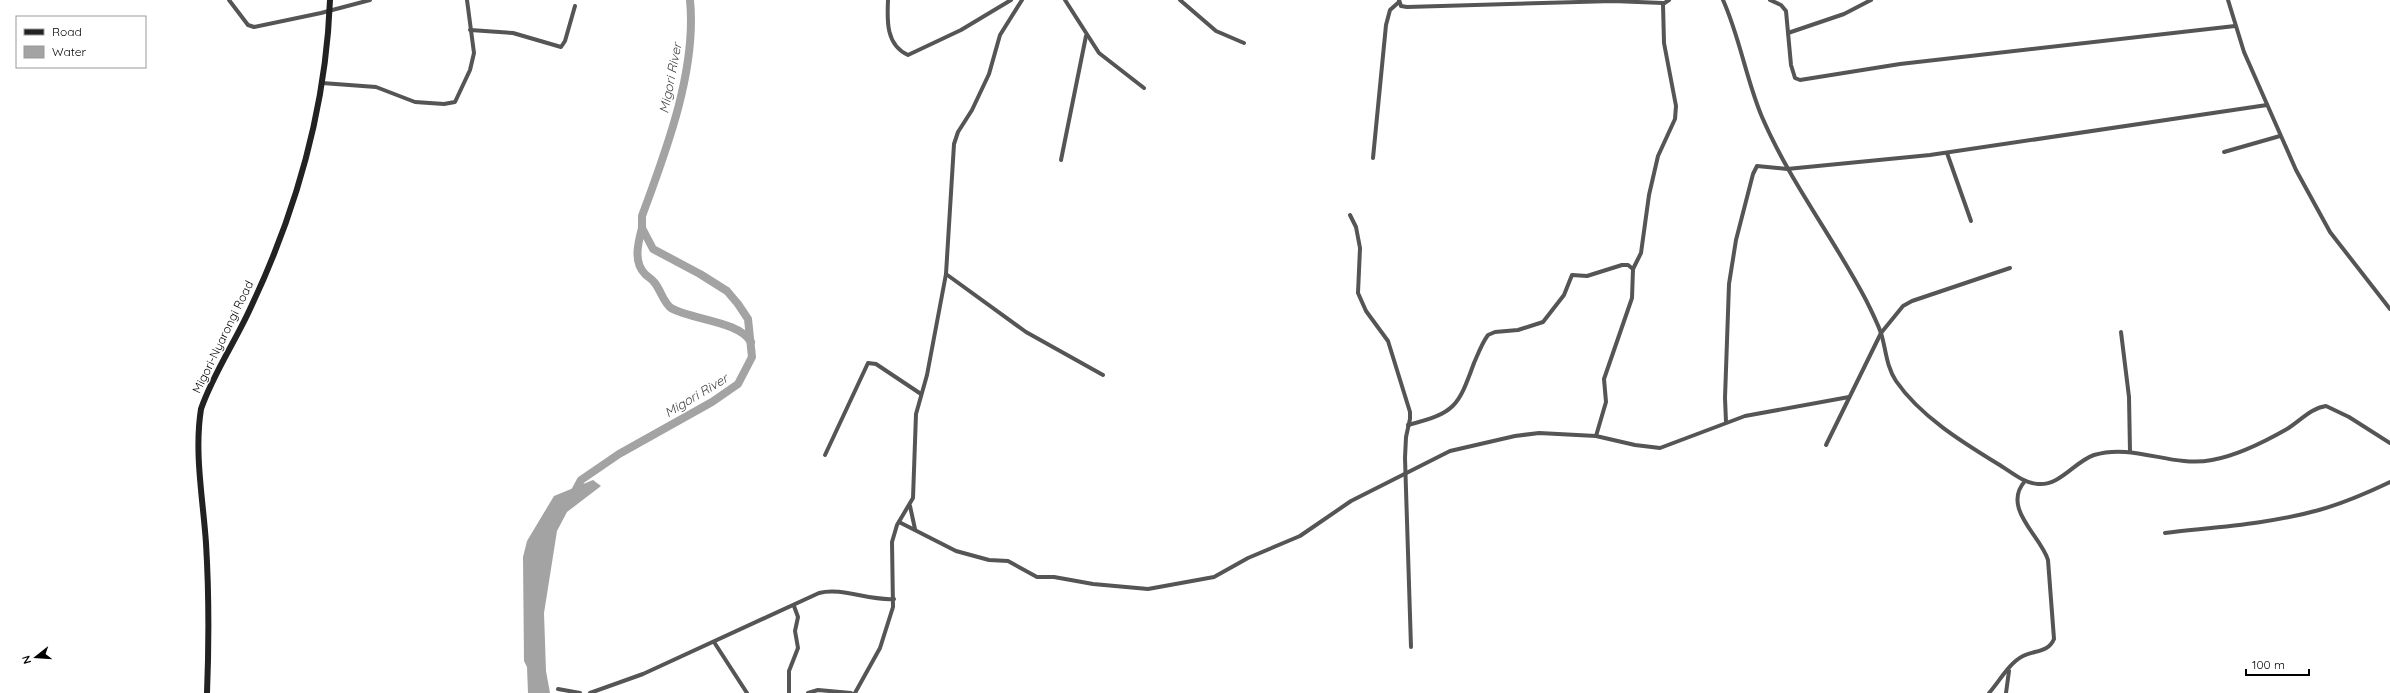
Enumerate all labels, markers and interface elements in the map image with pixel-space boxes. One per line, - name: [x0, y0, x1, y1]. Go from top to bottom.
- legend: [16, 16, 146, 68]
- text: Road: [52, 24, 82, 39]
- water label: Migori River: [655, 40, 685, 114]
- text: Water: [52, 44, 87, 59]
- street label: Migori-Nyarongi Road: [189, 278, 256, 395]
- water label: Migori River: [661, 369, 732, 420]
- north arrow: [16, 637, 56, 677]
- scale bar: [2246, 651, 2309, 677]
- text: N: [19, 654, 34, 666]
- text: 100 m: [2252, 657, 2285, 672]

